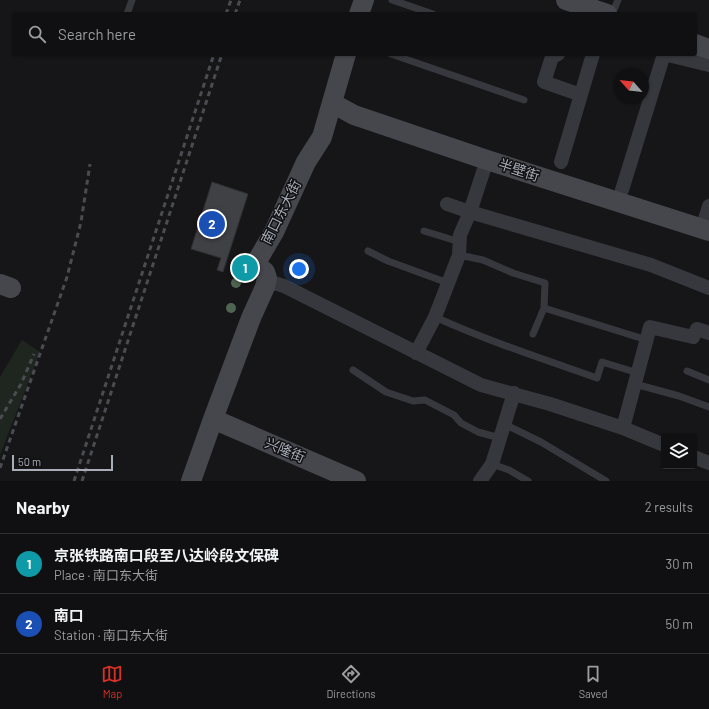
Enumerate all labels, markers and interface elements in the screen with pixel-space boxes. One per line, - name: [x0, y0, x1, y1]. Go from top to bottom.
- search box: [12, 12, 697, 56]
- icon: search: [26, 23, 48, 45]
- text: Search here: [58, 25, 136, 43]
- north arrow: [613, 68, 649, 104]
- street label: 半壁街: [497, 155, 542, 184]
- street label: 南口东大街: [257, 177, 304, 247]
- pin: 2: [199, 209, 225, 239]
- pin: 1: [232, 253, 258, 283]
- your location: [289, 259, 309, 279]
- map controls: [661, 433, 697, 469]
- button: layers: [661, 433, 697, 469]
- street label: 兴隆街: [263, 434, 308, 466]
- scale bar: [12, 453, 113, 472]
- text: 50 m: [18, 455, 41, 468]
- text: Nearby: [16, 497, 70, 517]
- text: 2 results: [645, 499, 693, 515]
- text: 京张铁路南口段至八达岭段文保碑: [54, 546, 279, 564]
- text: 1: [27, 556, 31, 572]
- text: 30 m: [666, 556, 693, 572]
- text: Place · 南口东大街: [54, 567, 158, 583]
- text: 南口: [54, 606, 84, 624]
- text: 2: [25, 616, 33, 632]
- text: 50 m: [666, 616, 693, 632]
- text: Station · 南口东大街: [54, 627, 168, 643]
- tab: Map: [101, 663, 123, 700]
- tab: Directions: [326, 663, 376, 700]
- tab: Saved: [579, 663, 608, 700]

